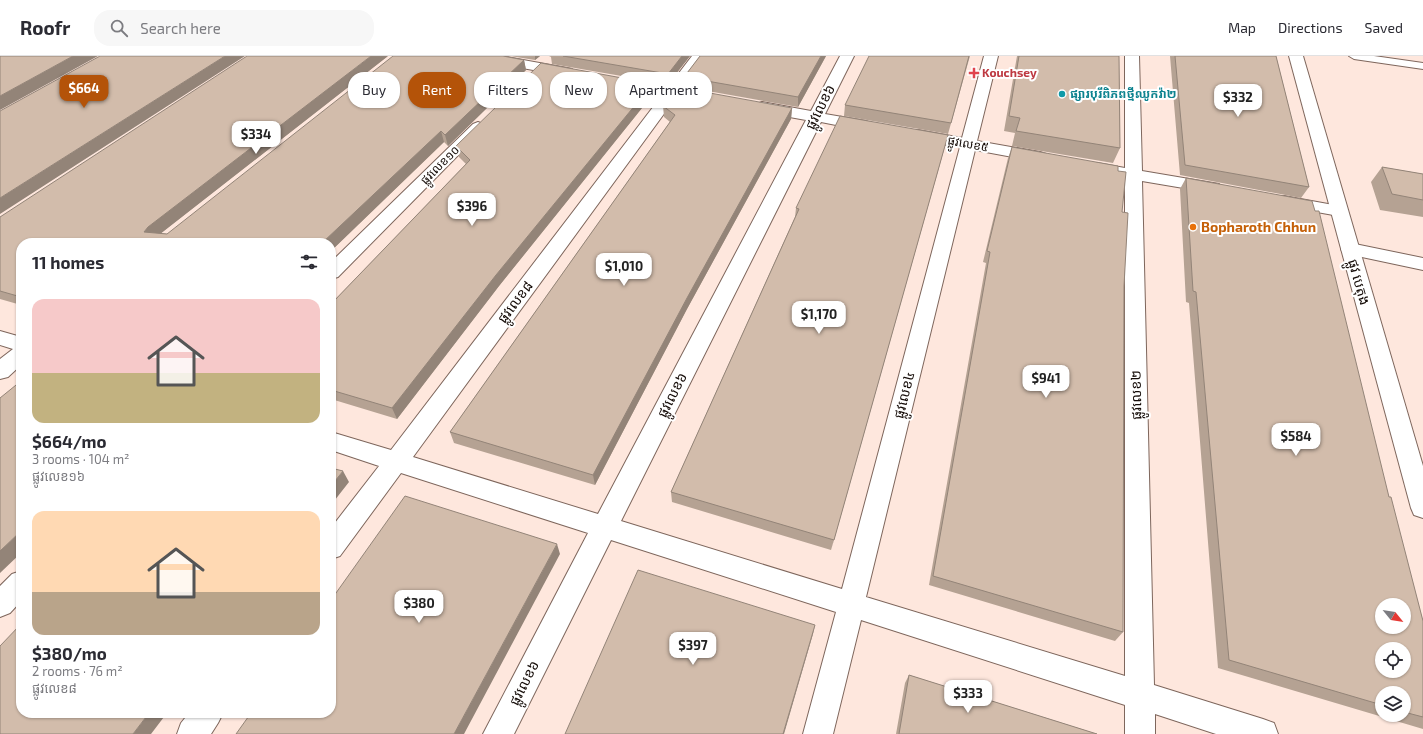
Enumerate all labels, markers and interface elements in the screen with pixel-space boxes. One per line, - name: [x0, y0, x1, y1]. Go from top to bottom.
- search box: [94, 10, 374, 46]
- text: Roofr: [20, 16, 70, 39]
- icon: search: [108, 17, 130, 39]
- text: Search here: [140, 19, 221, 37]
- text: Map: [1228, 19, 1256, 36]
- text: Directions: [1278, 19, 1343, 36]
- text: Saved: [1365, 19, 1403, 36]
- place label: Kouchsey: [982, 65, 1037, 80]
- marker: Kouchsey: [969, 68, 979, 78]
- chip: Buy: [348, 72, 400, 108]
- chip: Rent: [408, 72, 466, 108]
- chip: Filters: [474, 72, 542, 108]
- chip: New: [550, 72, 607, 108]
- chip: Apartment: [615, 72, 712, 108]
- pin: $664: [60, 75, 108, 109]
- text: $664: [68, 80, 100, 96]
- street label: ផ្លូវលេខ៦: [801, 81, 842, 134]
- pin: $332: [1214, 84, 1262, 118]
- place label: ផ្សារបុរីពិភពថ្មីឈូកវ៉ា២: [1070, 86, 1177, 101]
- marker: ផ្សារបុរីពិភពថ្មីឈូកវ៉ា២: [1057, 89, 1067, 99]
- text: $332: [1223, 89, 1253, 105]
- pin: $334: [232, 121, 280, 155]
- text: $334: [241, 126, 271, 142]
- street label: ផ្លូវលេខ៥: [946, 133, 990, 158]
- street label: ផ្លូវលេខ១០: [417, 142, 465, 190]
- pin: $396: [448, 193, 496, 227]
- text: $396: [457, 198, 487, 214]
- place label: Bopharoth Chhun: [1201, 218, 1316, 235]
- marker: Bopharoth Chhun: [1188, 222, 1198, 232]
- icon: filters: [298, 251, 320, 273]
- text: 11 homes: [32, 252, 104, 272]
- pin: $1,010: [591, 253, 657, 287]
- street label: ផ្លូវ បេតុង: [1341, 257, 1374, 308]
- text: $1,010: [605, 258, 643, 274]
- street label: ផ្លូវលេខ៨: [493, 277, 539, 329]
- pin: $1,170: [786, 301, 852, 335]
- text: $1,170: [801, 306, 837, 322]
- icon: home: [140, 325, 212, 397]
- pin: $941: [1022, 365, 1070, 399]
- street label: ផ្លូវលេខ៦: [653, 369, 694, 422]
- street label: ផ្លូវលេខ៤: [889, 369, 922, 421]
- text: $941: [1031, 370, 1061, 386]
- street label: ផ្លូវលេខ២: [1127, 370, 1149, 420]
- pin: $584: [1272, 423, 1320, 457]
- text: $584: [1280, 428, 1312, 444]
- text: $664/mo: [32, 431, 107, 451]
- text: 3 rooms · 104 m²: [32, 451, 129, 467]
- text: ផ្លូវលេខ១៦: [32, 468, 85, 484]
- icon: home: [140, 537, 212, 609]
- pin: $380: [395, 590, 443, 624]
- text: $380: [403, 595, 435, 611]
- north arrow: [1375, 598, 1411, 634]
- map controls: [1375, 598, 1411, 722]
- pin: $397: [669, 632, 717, 666]
- text: $397: [678, 637, 708, 653]
- button: locate: [1375, 642, 1411, 678]
- text: $380/mo: [32, 643, 107, 663]
- street label: ផ្លូវលេខ៦: [505, 657, 546, 710]
- text: 2 rooms · 76 m²: [32, 663, 123, 679]
- text: ផ្លូវលេខ៨: [32, 680, 77, 696]
- pin: $333: [944, 680, 992, 714]
- text: $333: [953, 685, 983, 701]
- button: layers: [1375, 686, 1411, 722]

